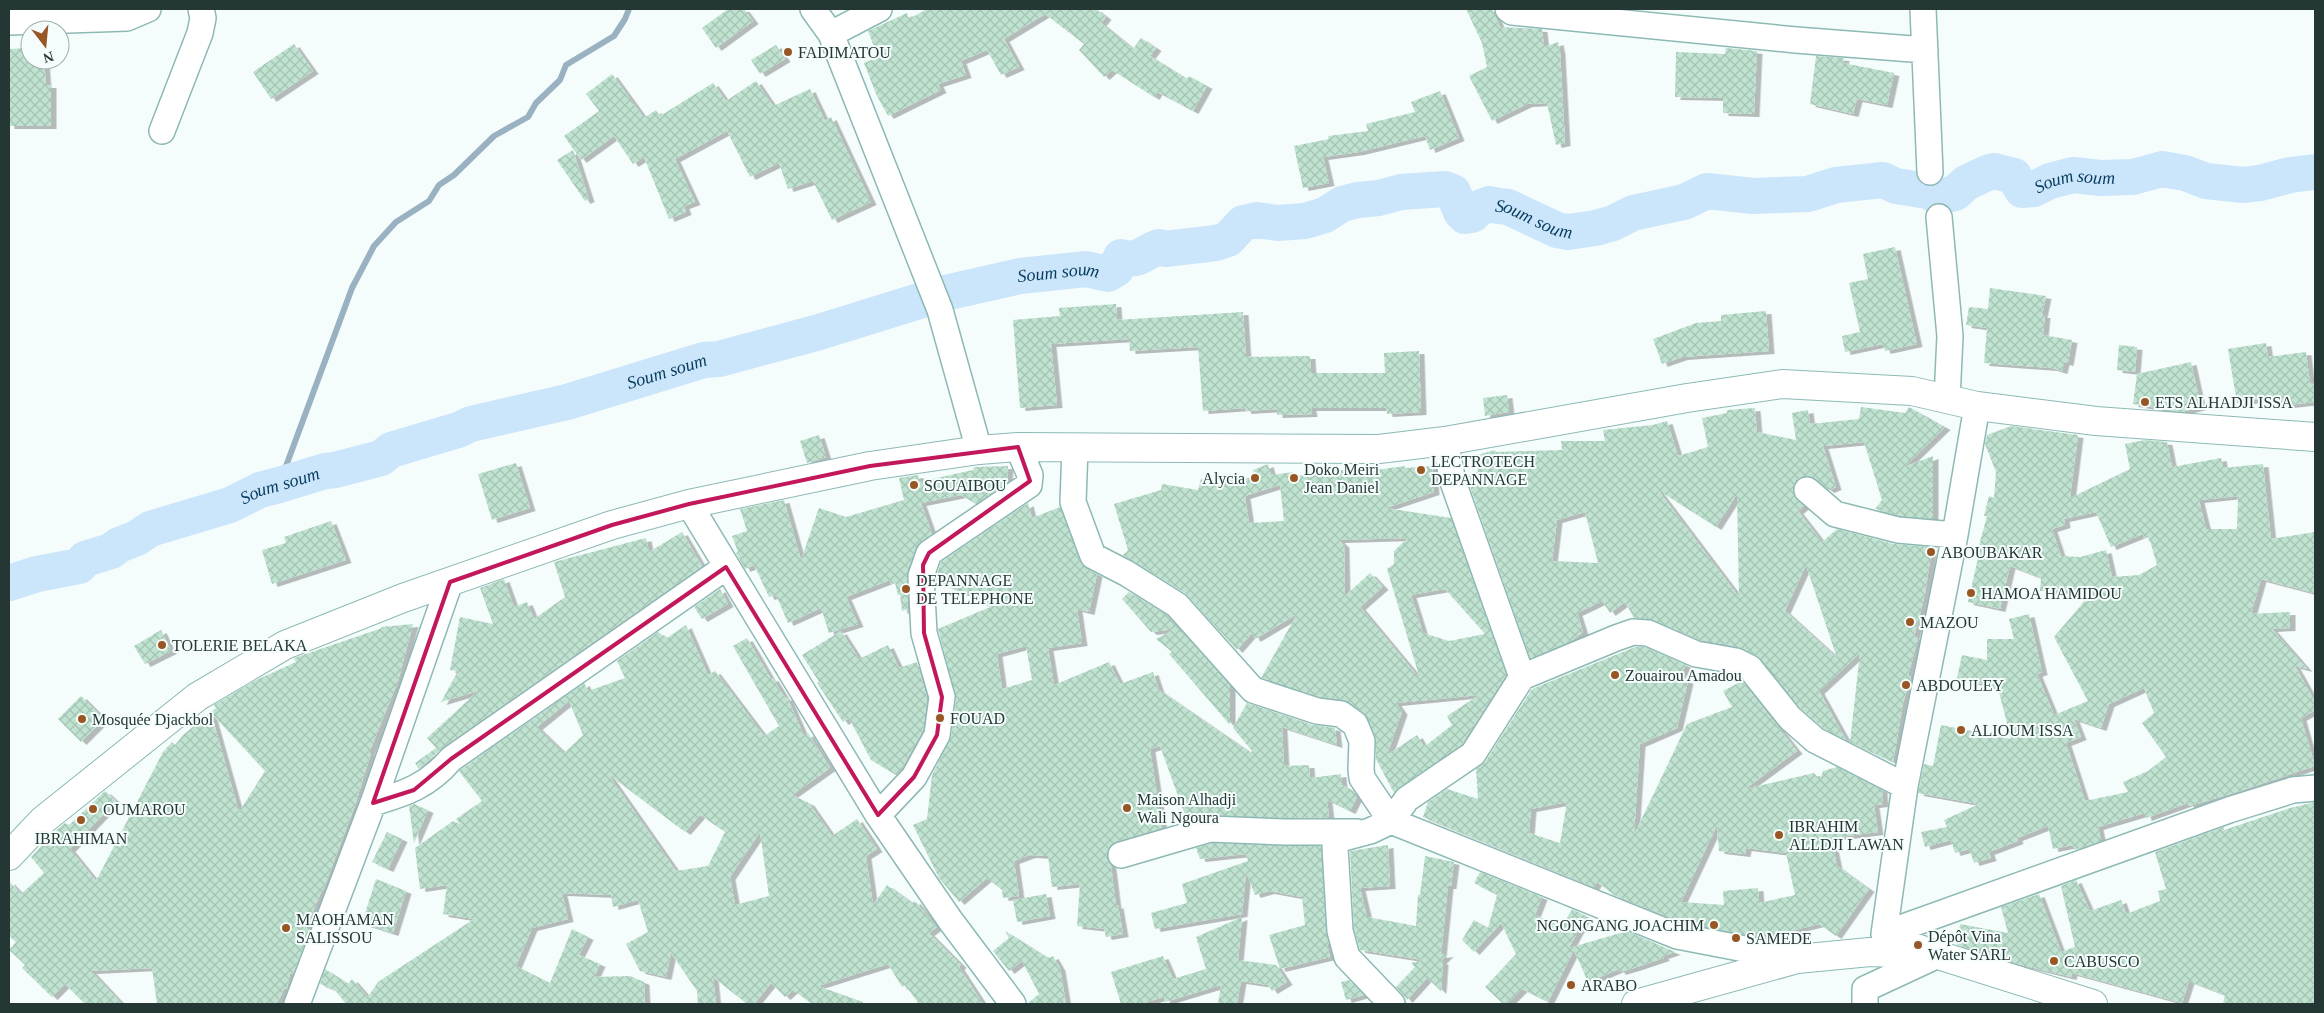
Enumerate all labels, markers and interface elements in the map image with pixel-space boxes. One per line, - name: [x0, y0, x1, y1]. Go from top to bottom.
- north arrow: [20, 20, 70, 70]
- place label: FADIMATOU: [798, 44, 891, 61]
- marker: FADIMATOU: [782, 46, 794, 58]
- text: N: [42, 48, 55, 66]
- water label: Soum soum: [2031, 165, 2115, 197]
- water label: Soum soum: [1494, 196, 1574, 243]
- water label: Soum soum: [1016, 259, 1101, 286]
- water label: Soum soum: [624, 350, 709, 393]
- place label: ETS ALHADJI ISSA: [2155, 394, 2293, 411]
- marker: ETS ALHADJI ISSA: [2139, 396, 2151, 408]
- place label: LECTROTECH DEPANNAGE: [1431, 453, 1535, 488]
- place label: Doko Meiri Jean Daniel: [1304, 461, 1380, 496]
- water label: Soum soum: [237, 463, 322, 508]
- marker: LECTROTECH DEPANNAGE: [1415, 464, 1427, 476]
- place label: Alycia: [1202, 470, 1245, 488]
- marker: Alycia: [1249, 472, 1261, 484]
- marker: Doko Meiri Jean Daniel: [1288, 472, 1300, 484]
- place label: SOUAIBOU: [924, 477, 1007, 494]
- marker: SOUAIBOU: [908, 479, 920, 491]
- place label: ABOUBAKAR: [1941, 544, 2043, 561]
- marker: ABOUBAKAR: [1925, 546, 1937, 558]
- place label: DEPANNAGE DE TELEPHONE: [916, 572, 1033, 607]
- marker: DEPANNAGE DE TELEPHONE: [900, 583, 912, 595]
- place label: HAMOA HAMIDOU: [1981, 585, 2122, 602]
- marker: HAMOA HAMIDOU: [1965, 587, 1977, 599]
- place label: MAZOU: [1920, 614, 1979, 631]
- marker: MAZOU: [1904, 616, 1916, 628]
- place label: TOLERIE BELAKA: [172, 637, 308, 654]
- marker: TOLERIE BELAKA: [156, 639, 168, 651]
- place label: Zouairou Amadou: [1625, 667, 1742, 684]
- marker: Zouairou Amadou: [1609, 669, 1621, 681]
- place label: ABDOULEY: [1916, 677, 2004, 694]
- marker: ABDOULEY: [1900, 679, 1912, 691]
- place label: FOUAD: [950, 710, 1005, 727]
- place label: Mosquée Djackbol: [92, 711, 214, 729]
- marker: FOUAD: [934, 712, 946, 724]
- marker: Mosquée Djackbol: [76, 713, 88, 725]
- place label: ALIOUM ISSA: [1971, 722, 2074, 739]
- marker: ALIOUM ISSA: [1955, 724, 1967, 736]
- place label: Maison Alhadji Wali Ngoura: [1137, 791, 1237, 827]
- place label: OUMAROU: [103, 801, 186, 818]
- marker: Maison Alhadji Wali Ngoura: [1121, 802, 1133, 814]
- marker: OUMAROU: [87, 803, 99, 815]
- marker: IBRAHIMAN: [75, 814, 87, 826]
- place label: IBRAHIM ALLDJI LAWAN: [1789, 818, 1904, 853]
- marker: IBRAHIM ALLDJI LAWAN: [1773, 829, 1785, 841]
- place label: IBRAHIMAN: [35, 830, 128, 847]
- place label: MAOHAMAN SALISSOU: [296, 911, 394, 946]
- place label: NGONGANG JOACHIM: [1536, 917, 1704, 934]
- marker: NGONGANG JOACHIM: [1708, 919, 1720, 931]
- marker: MAOHAMAN SALISSOU: [280, 922, 292, 934]
- place label: Dépôt Vina Water SARL: [1928, 928, 2011, 963]
- place label: SAMEDE: [1746, 930, 1812, 947]
- marker: SAMEDE: [1730, 932, 1742, 944]
- marker: Dépôt Vina Water SARL: [1912, 939, 1924, 951]
- place label: CABUSCO: [2064, 953, 2140, 970]
- marker: CABUSCO: [2048, 955, 2060, 967]
- place label: ARABO: [1581, 977, 1637, 994]
- marker: ARABO: [1565, 979, 1577, 991]

